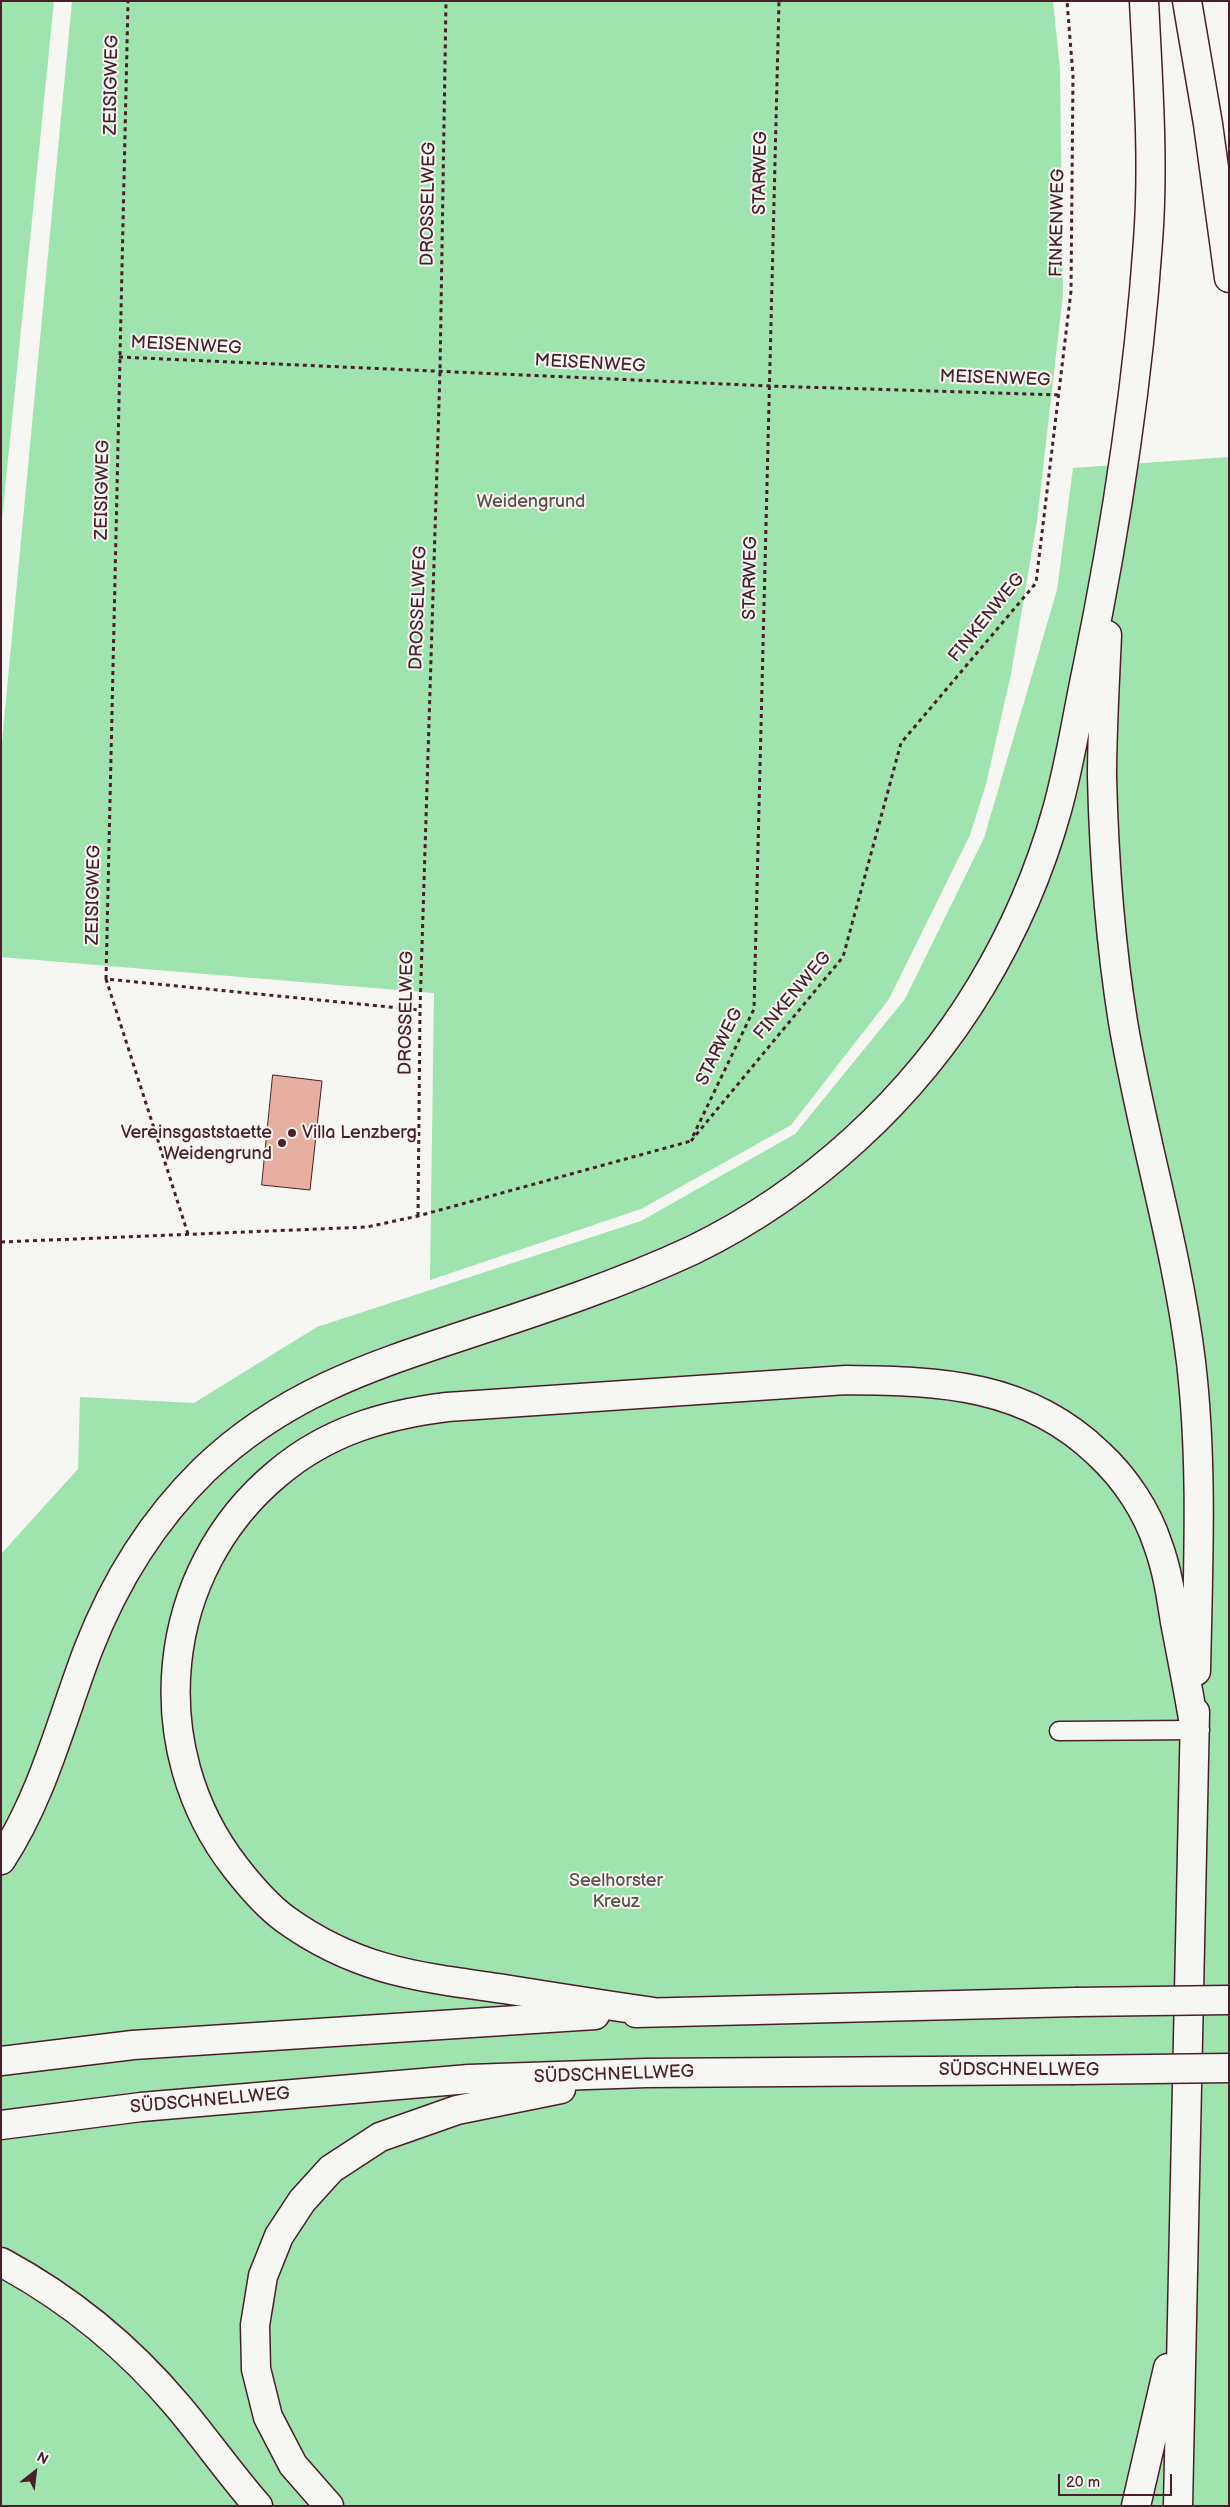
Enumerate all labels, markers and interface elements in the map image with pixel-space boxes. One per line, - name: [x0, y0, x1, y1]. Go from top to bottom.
- street label: ZEISIGWEG: [100, 35, 124, 135]
- street label: STARWEG: [749, 131, 773, 215]
- street label: DROSSELWEG: [417, 142, 441, 266]
- street label: FINKENWEG: [1046, 169, 1070, 277]
- street label: MEISENWEG: [130, 332, 242, 360]
- street label: MEISENWEG: [534, 350, 646, 378]
- street label: MEISENWEG: [939, 366, 1051, 392]
- street label: ZEISIGWEG: [91, 440, 115, 540]
- park label: Weidengrund: [477, 491, 585, 513]
- street label: STARWEG: [739, 536, 763, 620]
- street label: DROSSELWEG: [406, 546, 432, 670]
- street label: FINKENWEG: [944, 569, 1030, 667]
- street label: ZEISIGWEG: [82, 845, 106, 945]
- street label: FINKENWEG: [750, 947, 836, 1045]
- street label: DROSSELWEG: [395, 951, 419, 1075]
- street label: STARWEG: [692, 1005, 748, 1089]
- place label: Vereinsgaststaette Weidengrund: [121, 1122, 272, 1164]
- place label: Villa Lenzberg: [302, 1122, 417, 1144]
- marker: Villa Lenzberg: [286, 1127, 298, 1139]
- marker: Vereinsgaststaette Weidengrund: [276, 1137, 288, 1149]
- park label: Seelhorster Kreuz: [569, 1870, 663, 1912]
- street label: SÜDSCHNELLWEG: [939, 2059, 1099, 2081]
- street label: SÜDSCHNELLWEG: [534, 2061, 694, 2089]
- street label: SÜDSCHNELLWEG: [129, 2083, 291, 2119]
- north arrow: [10, 2447, 60, 2497]
- text: N: [34, 2448, 51, 2468]
- scale bar: [1060, 2464, 1174, 2496]
- text: 20 m: [1066, 2473, 1100, 2492]

